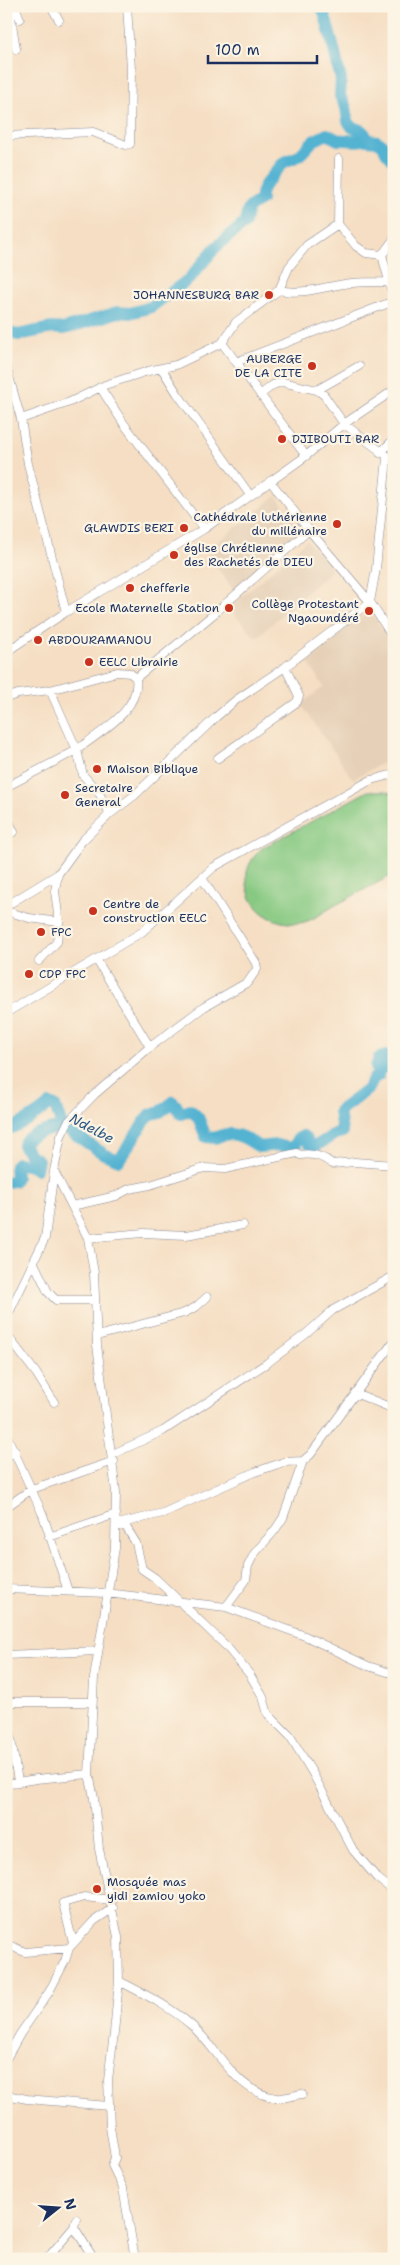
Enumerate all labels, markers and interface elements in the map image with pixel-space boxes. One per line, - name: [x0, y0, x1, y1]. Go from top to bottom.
- scale bar: [208, 32, 316, 64]
- text: 100 m: [215, 40, 260, 60]
- place label: JOHANNESBURG BAR: [133, 287, 259, 303]
- marker: JOHANNESBURG BAR: [263, 289, 275, 301]
- place label: AUBERGE DE LA CITE: [235, 351, 302, 381]
- marker: AUBERGE DE LA CITE: [306, 360, 318, 372]
- place label: DJIBOUTI BAR: [292, 431, 379, 447]
- marker: DJIBOUTI BAR: [276, 433, 288, 445]
- place label: Cathédrale luthérienne du millénaire: [193, 509, 327, 539]
- marker: Cathédrale luthérienne du millénaire: [331, 518, 343, 530]
- place label: GLAWDIS BERI: [84, 520, 174, 536]
- marker: GLAWDIS BERI: [178, 522, 190, 534]
- place label: église Chrétienne des Rachetés de DIEU: [184, 540, 313, 570]
- marker: église Chrétienne des Rachetés de DIEU: [168, 549, 180, 561]
- place label: chefferie: [140, 580, 190, 596]
- marker: chefferie: [124, 582, 136, 594]
- place label: Collège Protestant Ngaoundéré: [252, 596, 359, 626]
- place label: Ecole Maternelle Station: [75, 600, 219, 616]
- marker: Ecole Maternelle Station: [223, 602, 235, 614]
- marker: Collège Protestant Ngaoundéré: [363, 605, 375, 617]
- place label: ABDOURAMANOU: [48, 632, 151, 648]
- marker: ABDOURAMANOU: [32, 634, 44, 646]
- place label: EELC Librairie: [99, 654, 179, 670]
- marker: EELC Librairie: [83, 656, 95, 668]
- place label: Maison Biblique: [107, 761, 199, 777]
- marker: Maison Biblique: [91, 763, 103, 775]
- place label: Secretaire General: [75, 780, 133, 810]
- marker: Secretaire General: [59, 789, 71, 801]
- place label: Centre de construction EELC: [103, 896, 207, 926]
- marker: Centre de construction EELC: [87, 905, 99, 917]
- place label: FPC: [51, 924, 72, 940]
- marker: FPC: [35, 926, 47, 938]
- place label: CDP FPC: [39, 966, 86, 982]
- marker: CDP FPC: [23, 968, 35, 980]
- water label: Ndelbe: [67, 1109, 117, 1147]
- place label: Mosquée mas yidi zamiou yoko: [107, 1874, 206, 1904]
- marker: Mosquée mas yidi zamiou yoko: [91, 1883, 103, 1895]
- north arrow: [32, 2182, 82, 2232]
- text: N: [60, 2196, 81, 2212]

